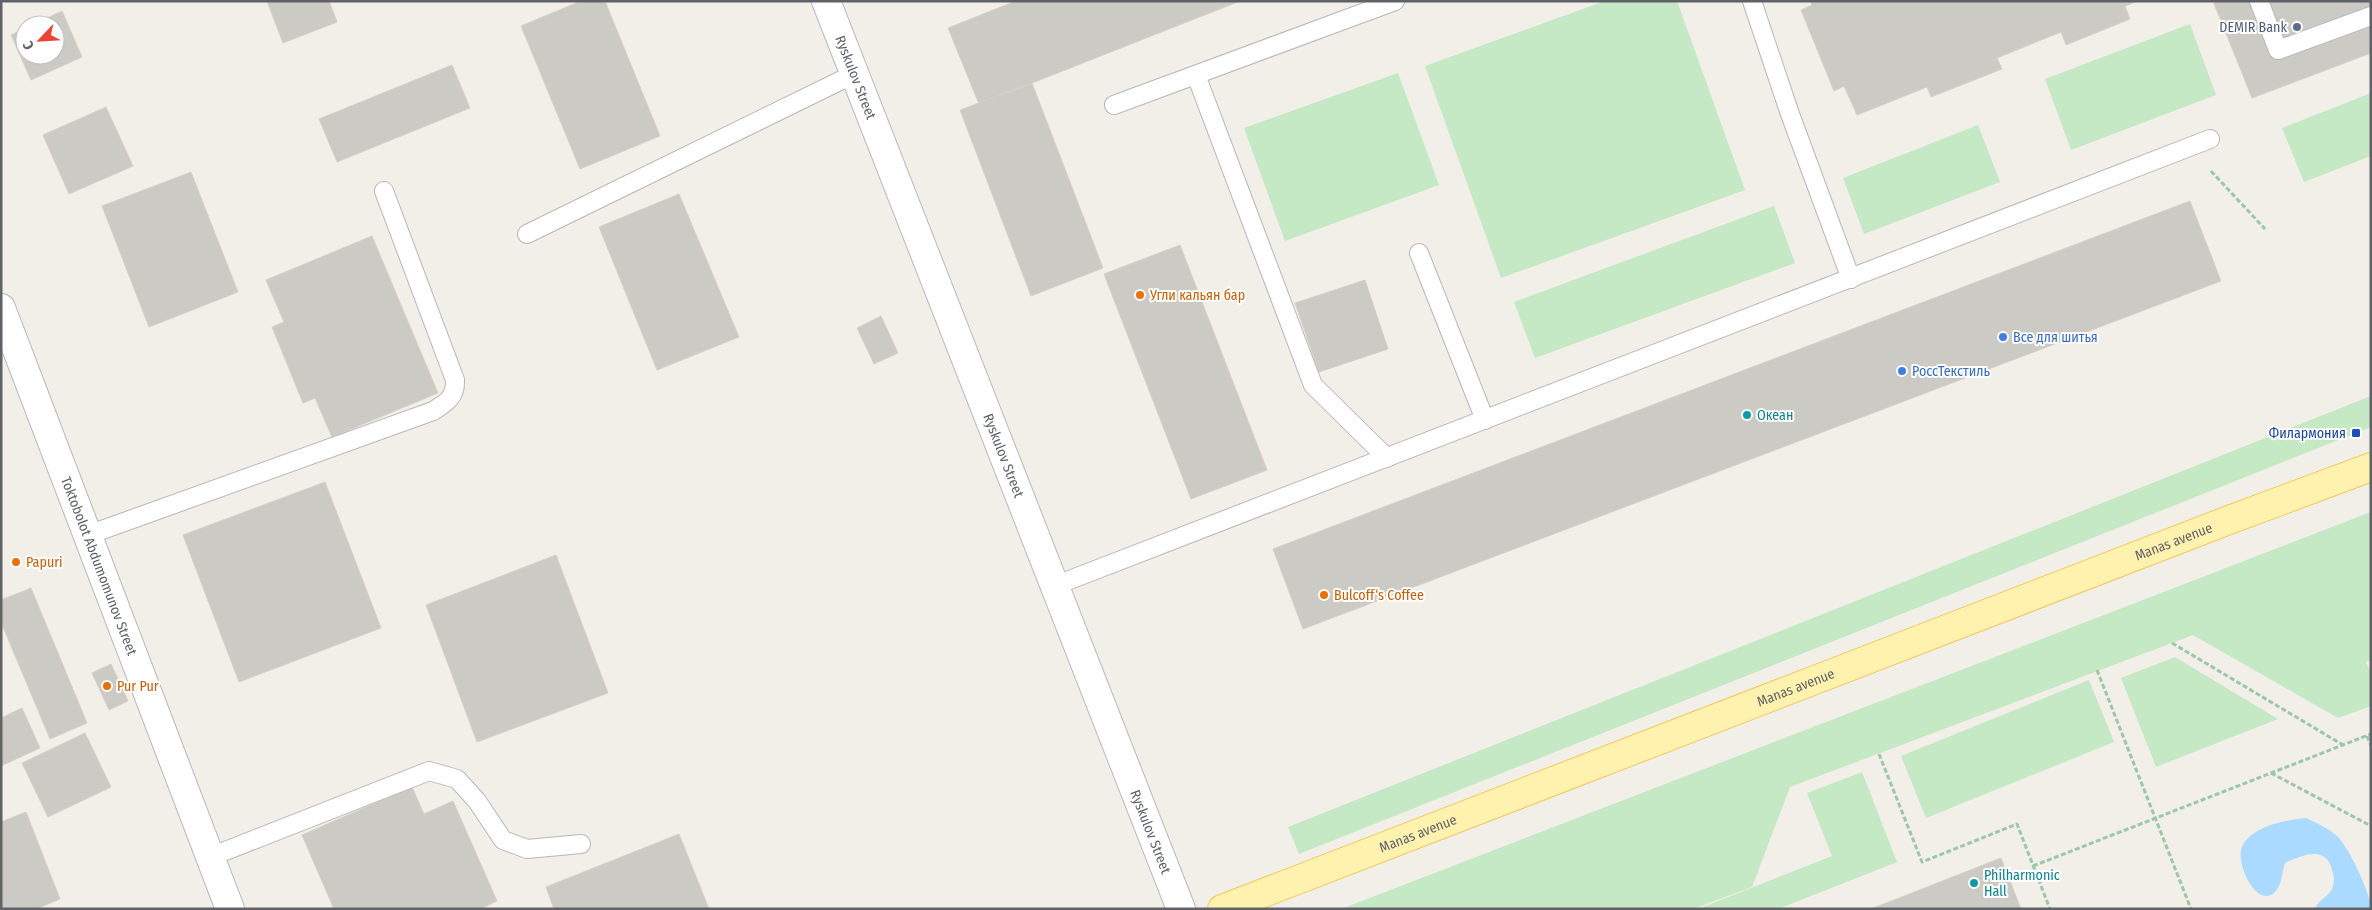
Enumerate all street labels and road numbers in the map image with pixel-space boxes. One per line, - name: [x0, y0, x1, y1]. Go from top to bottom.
- street label: Ryskulov Street: [832, 33, 880, 122]
- street label: Ryskulov Street: [980, 411, 1028, 500]
- street label: Toktobolot Abdumomunov Street: [58, 474, 141, 658]
- street label: Manas avenue: [2132, 519, 2215, 564]
- street label: Manas avenue: [1755, 665, 1837, 710]
- street label: Ryskulov Street: [1127, 787, 1175, 876]
- street label: Manas avenue: [1377, 811, 1459, 856]

